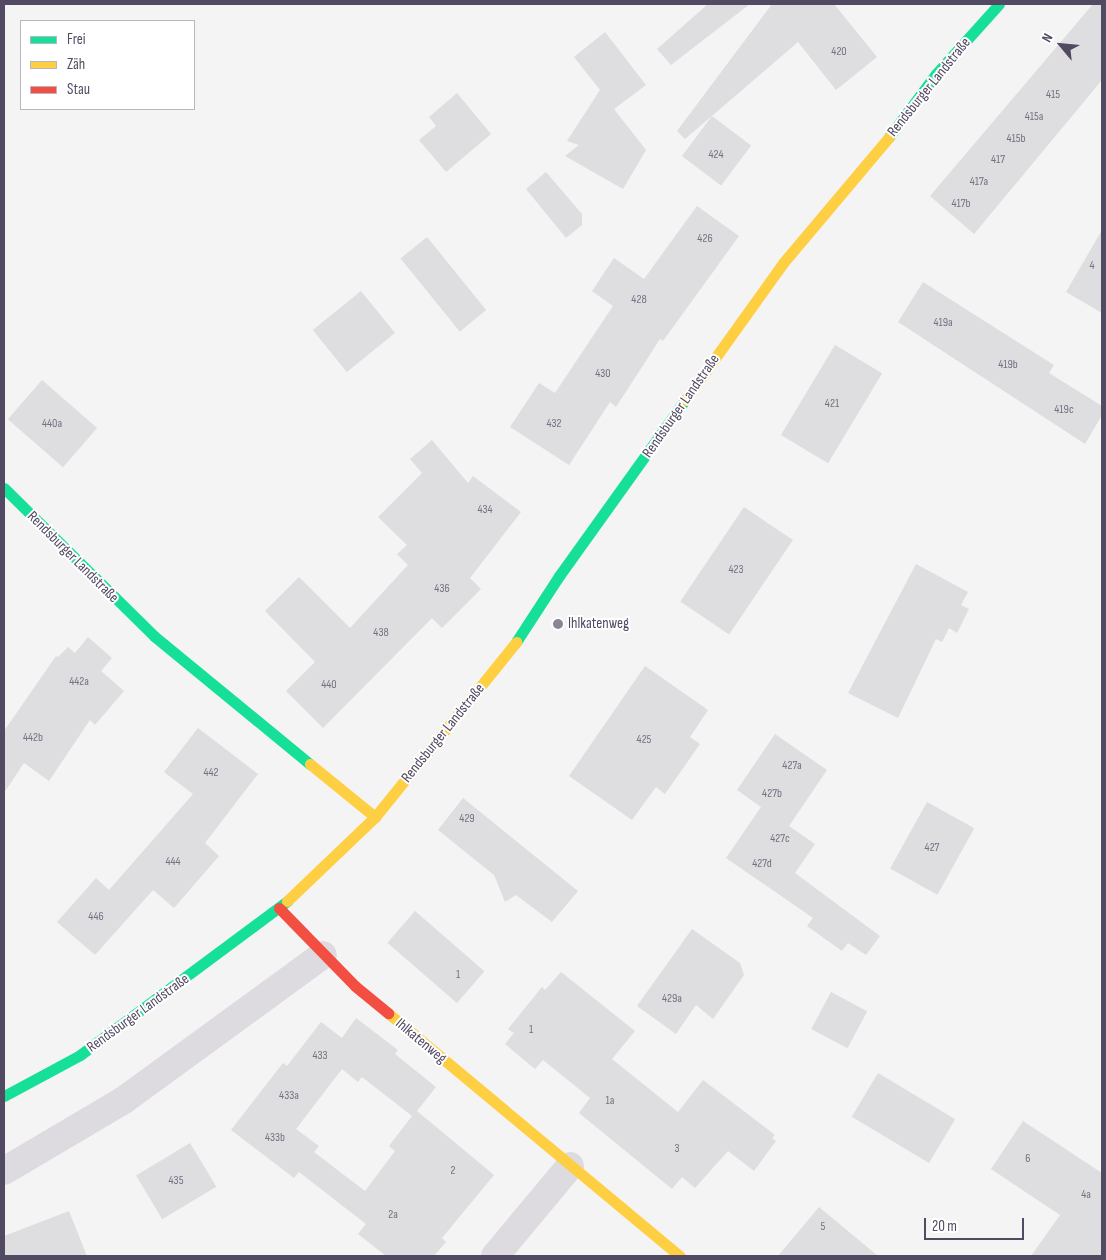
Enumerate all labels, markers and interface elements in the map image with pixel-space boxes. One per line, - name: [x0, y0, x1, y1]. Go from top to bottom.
- legend: [20, 20, 195, 110]
- north arrow: [1036, 20, 1086, 70]
- text: Frei: [67, 30, 86, 49]
- text: N: [1038, 30, 1057, 45]
- street label: Rendsburger Landstraße: [884, 34, 974, 140]
- house number: 420: [831, 45, 847, 59]
- text: Zäh: [67, 55, 85, 74]
- text: Stau: [67, 80, 90, 99]
- house number: 415: [1046, 88, 1060, 102]
- house number: 415a: [1025, 110, 1043, 124]
- house number: 415b: [1006, 132, 1026, 146]
- house number: 424: [709, 148, 723, 162]
- house number: 417: [991, 153, 1005, 167]
- house number: 417a: [970, 175, 988, 189]
- house number: 417b: [951, 197, 971, 211]
- house number: 426: [697, 232, 713, 246]
- house number: 4: [1089, 259, 1095, 273]
- house number: 428: [631, 293, 647, 307]
- house number: 419a: [933, 316, 953, 330]
- street label: Rendsburger Landstraße: [639, 351, 723, 461]
- house number: 419b: [998, 358, 1018, 372]
- house number: 430: [595, 367, 611, 381]
- house number: 421: [825, 397, 839, 411]
- house number: 419c: [1054, 403, 1074, 417]
- house number: 440a: [42, 417, 62, 431]
- house number: 432: [546, 417, 562, 431]
- house number: 434: [477, 503, 493, 517]
- street label: Rendsburger Landstraße: [23, 507, 123, 607]
- house number: 423: [728, 563, 744, 577]
- house number: 436: [434, 582, 450, 596]
- place label: Ihlkatenweg: [568, 615, 629, 633]
- marker: Ihlkatenweg: [552, 618, 564, 630]
- house number: 438: [373, 626, 389, 640]
- house number: 442a: [69, 675, 89, 689]
- house number: 440: [321, 678, 337, 692]
- street label: Rendsburger Landstraße: [398, 680, 488, 786]
- house number: 442b: [23, 731, 43, 745]
- house number: 425: [637, 733, 651, 747]
- house number: 427a: [782, 759, 802, 773]
- house number: 442: [203, 766, 219, 780]
- house number: 427b: [762, 787, 782, 801]
- house number: 429: [459, 812, 475, 826]
- house number: 427c: [770, 832, 790, 846]
- house number: 427: [925, 841, 939, 855]
- house number: 444: [165, 855, 181, 869]
- house number: 427d: [752, 857, 772, 871]
- house number: 446: [88, 910, 104, 924]
- house number: 1: [456, 968, 460, 982]
- street label: Rendsburger Landstraße: [83, 970, 193, 1056]
- house number: 429a: [662, 992, 682, 1006]
- street label: Ihlkatenweg: [392, 1014, 450, 1068]
- house number: 1: [529, 1023, 533, 1037]
- house number: 433: [312, 1049, 328, 1063]
- house number: 433a: [279, 1089, 299, 1103]
- house number: 1a: [606, 1094, 614, 1108]
- house number: 433b: [265, 1131, 285, 1145]
- house number: 3: [674, 1142, 680, 1156]
- house number: 6: [1025, 1152, 1031, 1166]
- house number: 2: [451, 1164, 455, 1178]
- house number: 435: [169, 1174, 183, 1188]
- house number: 4a: [1081, 1188, 1091, 1202]
- house number: 2a: [388, 1208, 398, 1222]
- scale bar: [926, 1208, 1026, 1240]
- text: 20 m: [932, 1217, 957, 1236]
- house number: 5: [821, 1220, 825, 1234]

